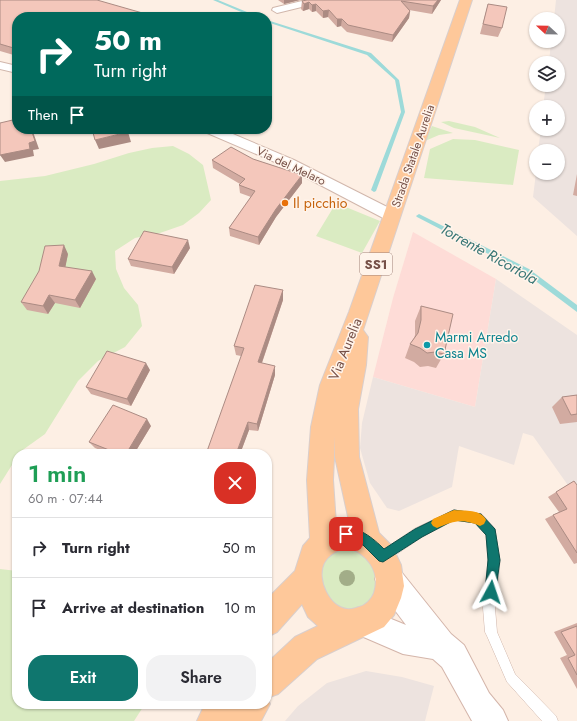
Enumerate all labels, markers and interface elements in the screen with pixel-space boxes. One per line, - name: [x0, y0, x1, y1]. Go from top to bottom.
- north arrow: [529, 12, 565, 48]
- map controls: [529, 12, 565, 180]
- text: 50 m: [94, 20, 162, 61]
- icon: right: [28, 28, 80, 80]
- button: layers: [529, 56, 565, 92]
- text: Turn right: [94, 58, 166, 84]
- button: +: [529, 100, 565, 136]
- street label: Strada Statale Aurelia: [387, 102, 439, 210]
- text: Then: [28, 104, 58, 126]
- icon: arrive: [66, 104, 88, 126]
- street label: Via del Melaro: [253, 142, 329, 190]
- button: −: [529, 144, 565, 180]
- place label: Il picchio: [293, 193, 348, 213]
- marker: Il picchio: [280, 198, 290, 208]
- water label: Torrente Ricortola: [436, 218, 542, 290]
- road number: SS1: [360, 253, 392, 275]
- street label: Via Aurelia: [323, 315, 367, 383]
- place label: Marmi Arredo Casa MS: [435, 327, 518, 363]
- marker: Marmi Arredo Casa MS: [422, 340, 432, 350]
- text: 1 min: [28, 456, 86, 491]
- button: close: [214, 462, 256, 504]
- text: 60 m · 07:44: [28, 489, 103, 508]
- pin: [329, 517, 363, 551]
- icon: arrive: [335, 523, 357, 545]
- icon: right: [28, 537, 50, 559]
- text: Turn right: [62, 537, 130, 559]
- text: 50 m: [222, 537, 256, 559]
- position arrow: [470, 571, 512, 613]
- icon: arrive: [28, 597, 50, 619]
- text: Arrive at destination: [62, 597, 204, 619]
- text: 10 m: [224, 597, 256, 619]
- button: Exit: [28, 655, 138, 701]
- button: Share: [146, 655, 256, 701]

